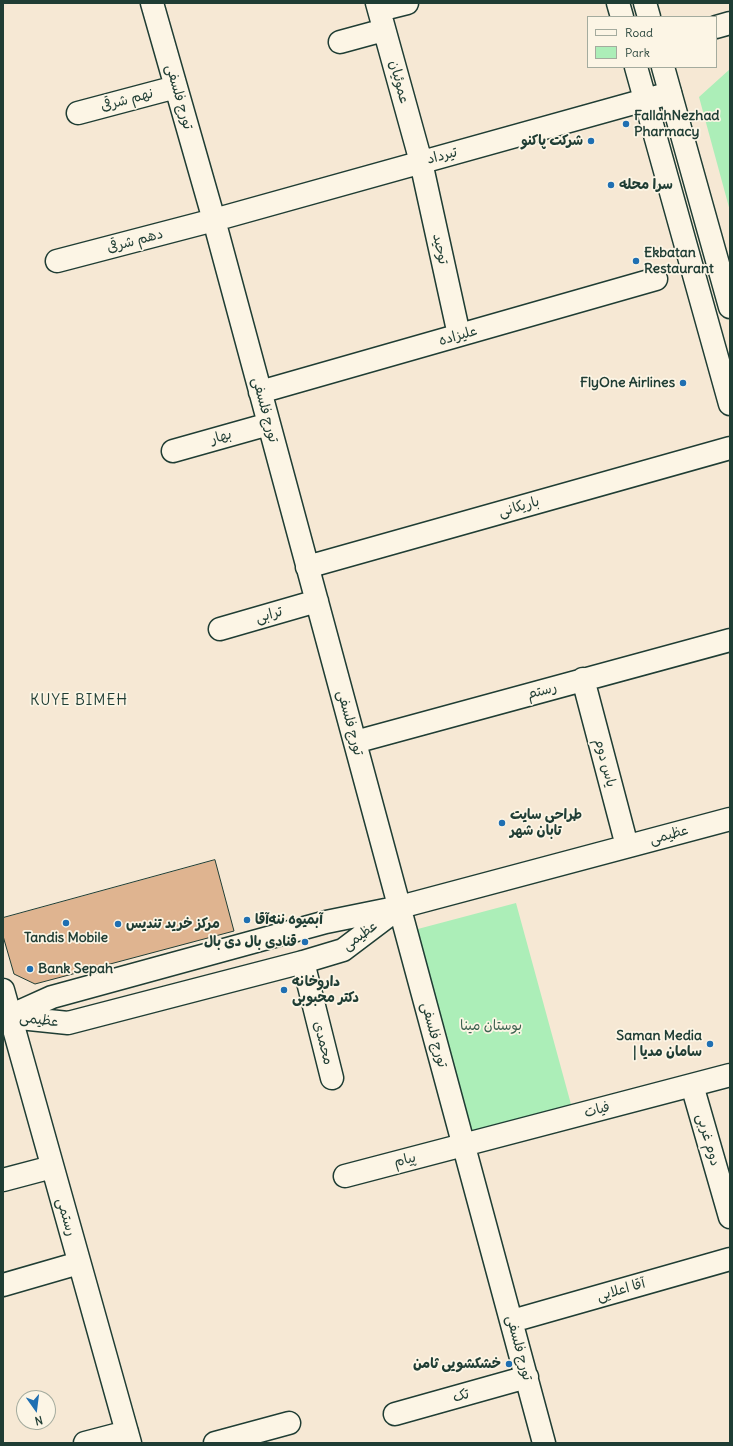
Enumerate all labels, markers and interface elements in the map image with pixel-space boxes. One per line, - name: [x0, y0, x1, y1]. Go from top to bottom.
- legend: [587, 16, 717, 68]
- text: Road: [625, 25, 653, 40]
- text: Park: [625, 45, 650, 60]
- street label: عموئیان: [385, 59, 413, 105]
- street label: تورج فلسفی: [162, 63, 196, 131]
- street label: نهم شرقی: [99, 85, 155, 115]
- place label: FallahNezhad Pharmacy: [634, 108, 720, 140]
- marker: FallahNezhad Pharmacy: [621, 119, 631, 129]
- place label: شرکت پاکنو: [521, 133, 583, 149]
- marker: شرکت پاکنو: [586, 136, 596, 146]
- street label: تیرداد: [425, 144, 459, 168]
- place label: سرا محله: [619, 177, 673, 193]
- marker: سرا محله: [606, 180, 616, 190]
- street label: دهم شرقی: [105, 225, 165, 257]
- street label: توحید: [429, 232, 451, 266]
- place label: Ekbatan Restaurant: [644, 245, 714, 278]
- marker: Ekbatan Restaurant: [631, 256, 641, 266]
- street label: علیزاده: [437, 322, 479, 350]
- place label: FlyOne Airlines: [580, 375, 675, 391]
- street label: تورج فلسفی: [248, 376, 282, 444]
- marker: FlyOne Airlines: [678, 378, 688, 388]
- street label: بهار: [208, 426, 234, 448]
- street label: باریکانی: [497, 493, 541, 521]
- street label: ترابی: [254, 603, 284, 627]
- street label: رستم: [525, 679, 559, 703]
- street label: تورج فلسفی: [333, 689, 367, 757]
- district label: KUYE BIMEH: [30, 692, 128, 710]
- street label: یاس دوم: [590, 737, 620, 789]
- place label: طراحی سایت تابان شهر: [510, 807, 582, 840]
- marker: طراحی سایت تابان شهر: [497, 818, 507, 828]
- street label: عظیمی: [648, 822, 690, 848]
- place label: آبمیوه ننه‌آقا: [255, 912, 323, 928]
- marker: آبمیوه ننه‌آقا: [242, 915, 252, 925]
- place label: مرکز خرید تندیس: [126, 916, 220, 932]
- marker: Tandis Mobile: [61, 918, 71, 928]
- street label: عظیمی: [339, 918, 381, 954]
- marker: مرکز خرید تندیس: [113, 919, 123, 929]
- place label: Tandis Mobile: [24, 930, 108, 946]
- place label: قنادی بال دی بال: [204, 934, 297, 950]
- marker: قنادی بال دی بال: [300, 937, 310, 947]
- place label: Bank Sepah: [38, 961, 113, 977]
- marker: Bank Sepah: [25, 964, 35, 974]
- place label: داروخانه دکتر محبوبی: [292, 974, 359, 1006]
- marker: داروخانه دکتر محبوبی: [279, 985, 289, 995]
- street label: تورج فلسفی: [417, 1001, 451, 1069]
- street label: عظیمی: [18, 1009, 60, 1031]
- park label: بوستان مینا: [460, 1018, 522, 1034]
- street label: محمدی: [309, 1019, 337, 1067]
- place label: Saman Media | سامان مدیا: [616, 1028, 702, 1060]
- marker: Saman Media | سامان مدیا: [705, 1039, 715, 1049]
- street label: فیات: [582, 1099, 612, 1121]
- street label: دوم غربی: [693, 1112, 723, 1168]
- street label: پیام: [392, 1149, 418, 1171]
- street label: رستمی: [53, 1196, 79, 1238]
- street label: آقا اعلایی: [595, 1275, 647, 1305]
- street label: تورج فلسفی: [502, 1314, 536, 1382]
- place label: خشکشویی ثامن: [413, 1356, 501, 1372]
- marker: خشکشویی ثامن: [504, 1359, 514, 1369]
- street label: تک: [451, 1386, 471, 1406]
- north arrow: [16, 1390, 56, 1430]
- text: N: [33, 1413, 44, 1428]

